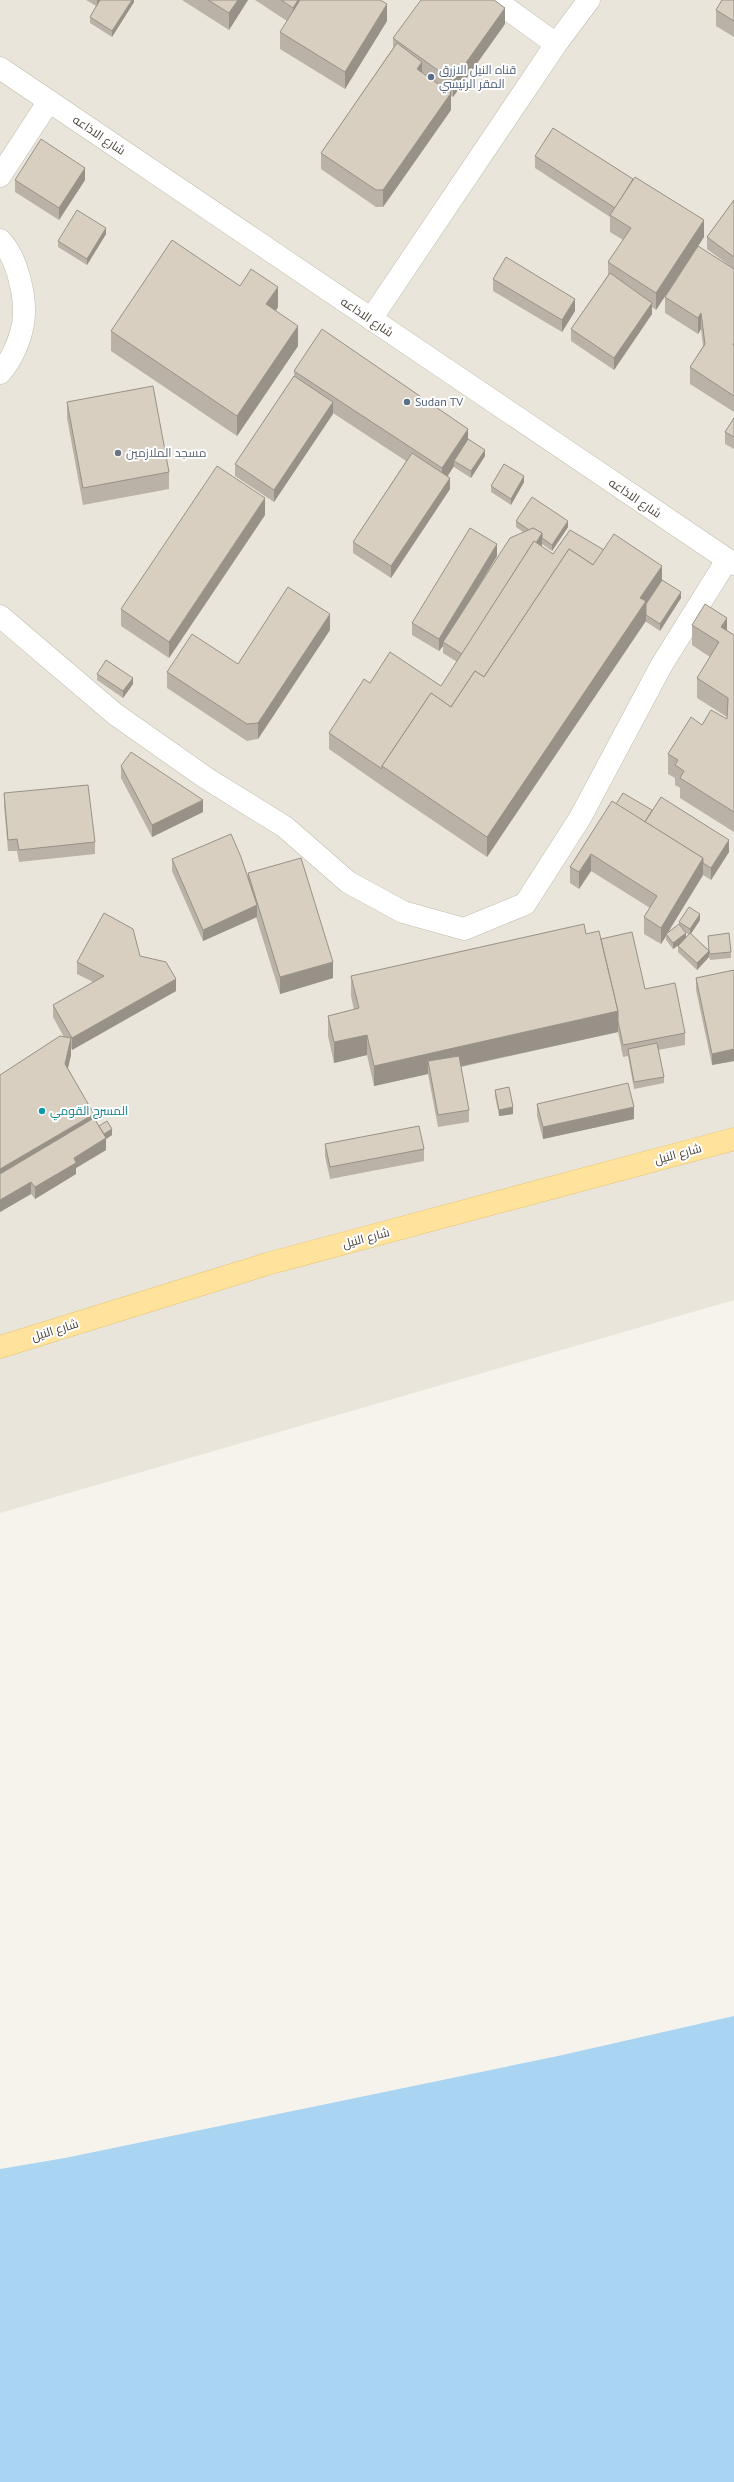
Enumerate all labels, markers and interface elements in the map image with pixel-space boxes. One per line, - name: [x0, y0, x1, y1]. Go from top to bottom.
- place label: قناه النيل الازرق المقر الرئيسي: [439, 62, 516, 94]
- marker: قناه النيل الازرق المقر الرئيسي: [426, 72, 436, 82]
- street label: شارع الاذاعه: [69, 111, 129, 159]
- street label: شارع الاذاعه: [337, 293, 397, 341]
- place label: Sudan TV: [415, 394, 463, 409]
- marker: Sudan TV: [402, 397, 412, 407]
- place label: مسجد الملازمين: [126, 445, 206, 460]
- marker: مسجد الملازمين: [113, 448, 123, 458]
- street label: شارع الاذاعه: [605, 474, 665, 522]
- place label: المسرح القومي: [50, 1103, 128, 1121]
- marker: المسرح القومي: [37, 1106, 47, 1116]
- street label: شارع النيل: [653, 1140, 704, 1168]
- street label: شارع النيل: [341, 1224, 392, 1252]
- street label: شارع النيل: [30, 1315, 81, 1345]

